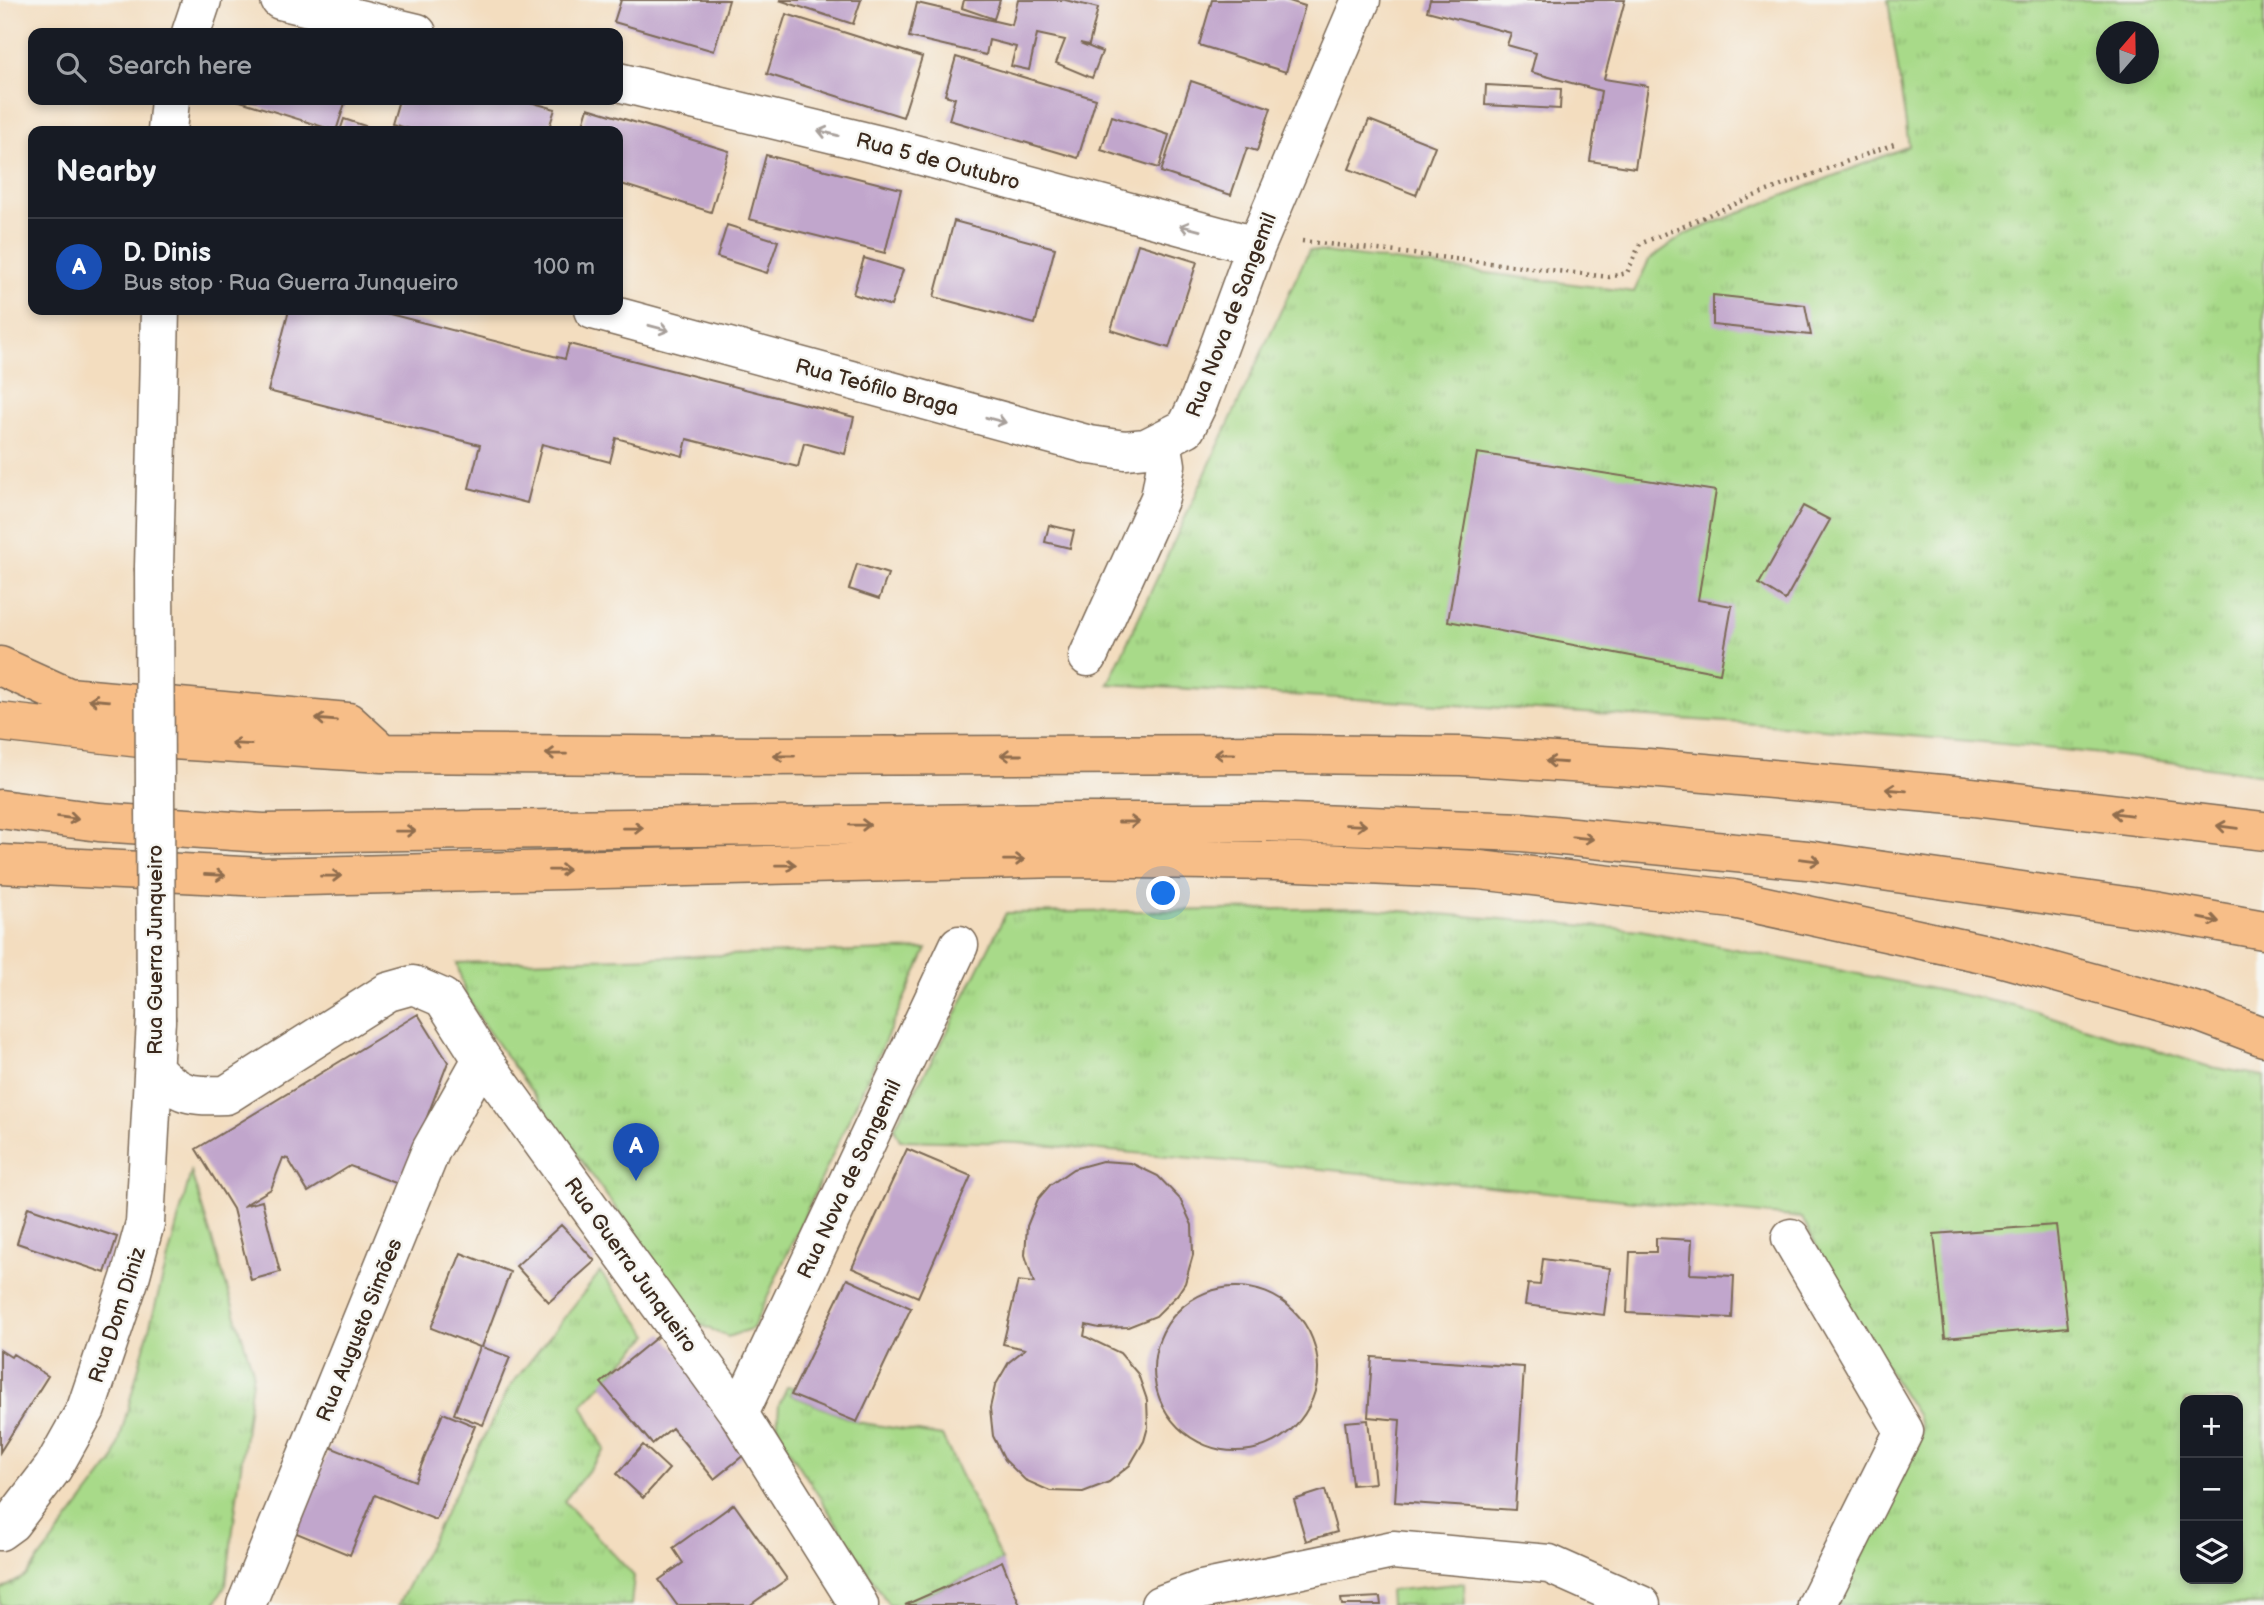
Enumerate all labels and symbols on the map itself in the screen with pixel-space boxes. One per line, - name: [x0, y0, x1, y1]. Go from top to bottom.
- north arrow: [2096, 21, 2159, 84]
- one-way arrow: [817, 126, 840, 139]
- street label: Rua 5 de Outubro: [853, 128, 1023, 195]
- street label: Rua Nova de Sangemil: [1181, 209, 1282, 421]
- one-way arrow: [1180, 221, 1202, 234]
- one-way arrow: [647, 322, 670, 335]
- street label: Rua Teófilo Braga: [792, 354, 961, 421]
- one-way arrow: [985, 414, 1007, 427]
- one-way arrow: [89, 693, 111, 706]
- one-way arrow: [315, 713, 338, 726]
- one-way arrow: [230, 737, 253, 750]
- one-way arrow: [545, 747, 568, 761]
- one-way arrow: [1212, 747, 1235, 761]
- one-way arrow: [1000, 748, 1023, 762]
- one-way arrow: [772, 749, 795, 763]
- one-way arrow: [1545, 755, 1568, 768]
- one-way arrow: [1885, 783, 1908, 796]
- one-way arrow: [2111, 808, 2134, 821]
- one-way arrow: [56, 811, 79, 824]
- one-way arrow: [1117, 815, 1140, 829]
- one-way arrow: [848, 818, 871, 831]
- one-way arrow: [1345, 819, 1368, 832]
- one-way arrow: [2216, 820, 2239, 833]
- one-way arrow: [621, 821, 644, 834]
- one-way arrow: [393, 824, 416, 838]
- one-way arrow: [1572, 832, 1594, 845]
- street label: Rua Guerra Junqueiro: [143, 845, 168, 1055]
- one-way arrow: [1002, 853, 1025, 866]
- one-way arrow: [1798, 854, 1821, 867]
- one-way arrow: [775, 858, 798, 872]
- one-way arrow: [547, 864, 570, 877]
- one-way arrow: [203, 869, 226, 882]
- one-way arrow: [320, 869, 343, 882]
- your location: [1146, 876, 1180, 910]
- one-way arrow: [2197, 914, 2219, 927]
- street label: Rua Nova de Sangemil: [792, 1076, 907, 1283]
- pin: A: [613, 1123, 659, 1181]
- street label: Rua Guerra Junqueiro: [559, 1173, 703, 1358]
- street label: Rua Augusto Simões: [311, 1235, 408, 1425]
- street label: Rua Dom Diniz: [84, 1243, 151, 1386]

